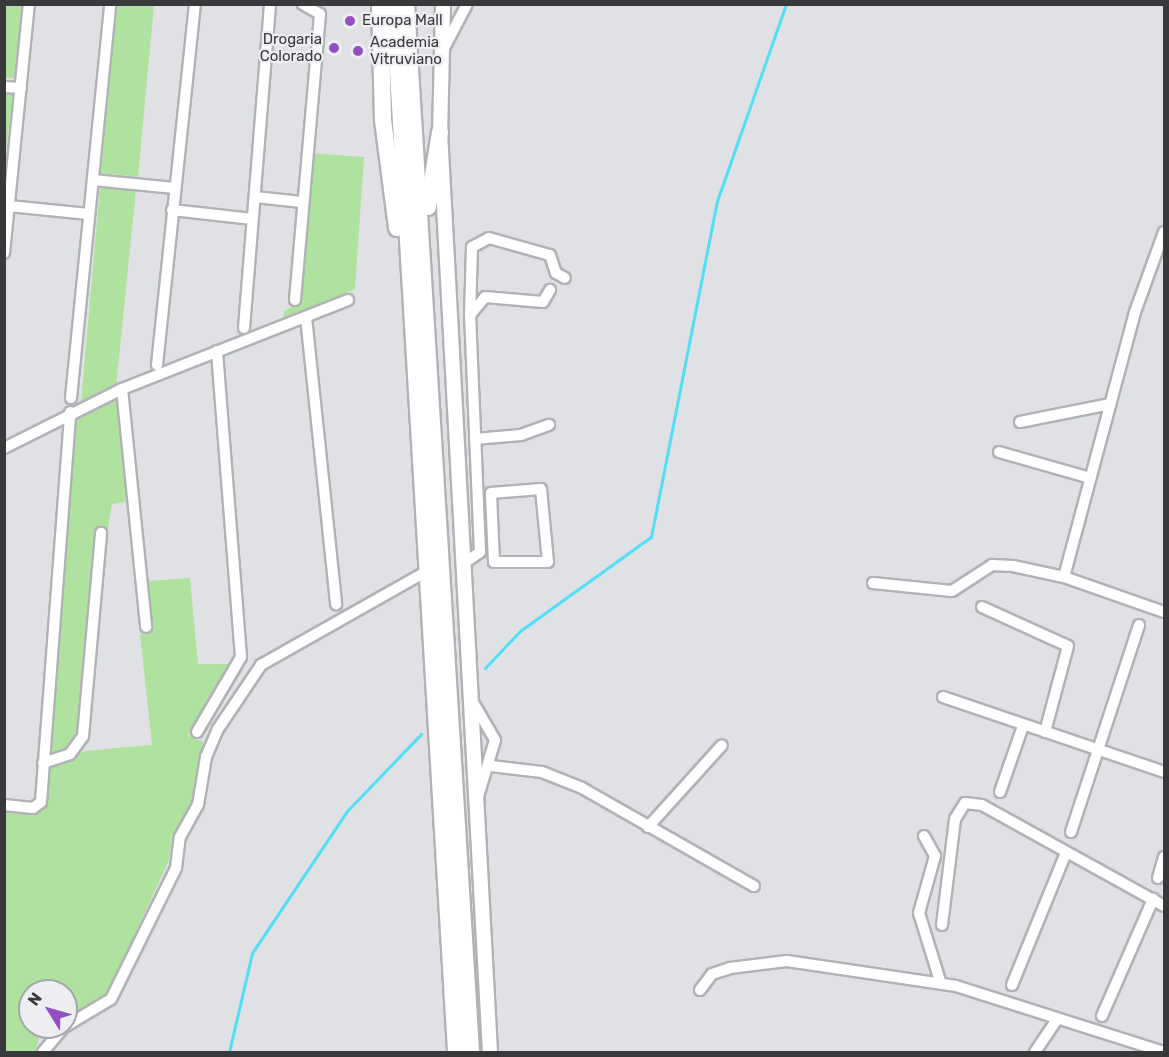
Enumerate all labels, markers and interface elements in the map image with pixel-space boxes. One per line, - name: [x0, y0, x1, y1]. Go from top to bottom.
- place label: Europa Mall: [362, 12, 443, 30]
- marker: Europa Mall: [343, 14, 357, 28]
- place label: Drogaria Colorado: [260, 30, 322, 65]
- place label: Academia Vitruviano: [370, 33, 442, 68]
- marker: Drogaria Colorado: [327, 41, 341, 55]
- marker: Academia Vitruviano: [351, 44, 365, 58]
- north arrow: [18, 979, 78, 1039]
- text: N: [24, 989, 46, 1009]

